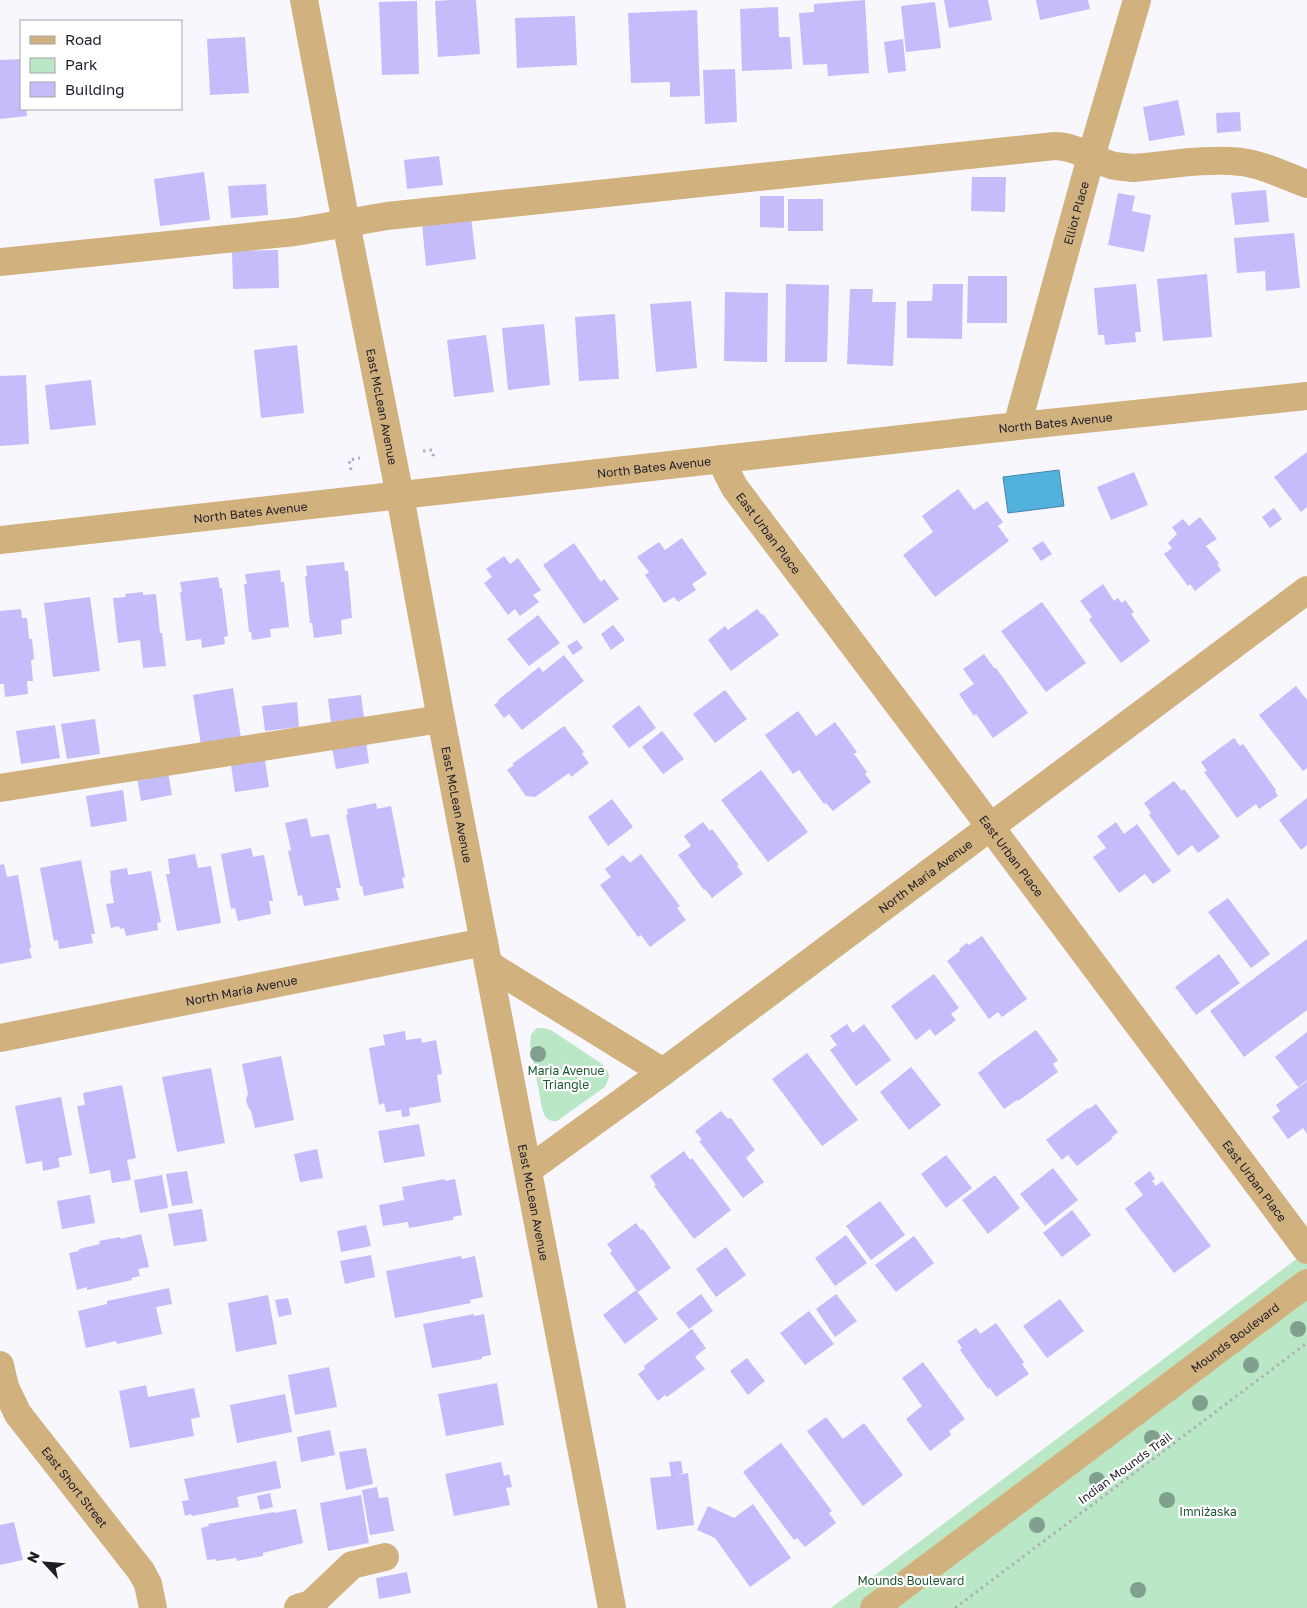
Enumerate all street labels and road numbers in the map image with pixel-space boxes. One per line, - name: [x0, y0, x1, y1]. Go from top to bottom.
- street label: Elliot Place: [1060, 179, 1092, 246]
- street label: East McLean Avenue: [363, 347, 401, 466]
- street label: North Bates Avenue: [998, 409, 1113, 436]
- street label: North Bates Avenue: [596, 453, 712, 481]
- street label: East Urban Place: [733, 489, 804, 577]
- street label: North Bates Avenue: [193, 498, 308, 526]
- street label: East McLean Avenue: [439, 745, 476, 864]
- street label: East Urban Place: [976, 812, 1047, 899]
- street label: North Maria Avenue: [875, 836, 975, 916]
- street label: North Maria Avenue: [184, 972, 299, 1009]
- street label: East Urban Place: [1220, 1137, 1291, 1224]
- street label: East McLean Avenue: [515, 1143, 552, 1262]
- street label: Mounds Boulevard: [1187, 1299, 1282, 1375]
- street label: Indian Mounds Trail: [1075, 1429, 1175, 1507]
- street label: East Short Street: [39, 1443, 112, 1530]

